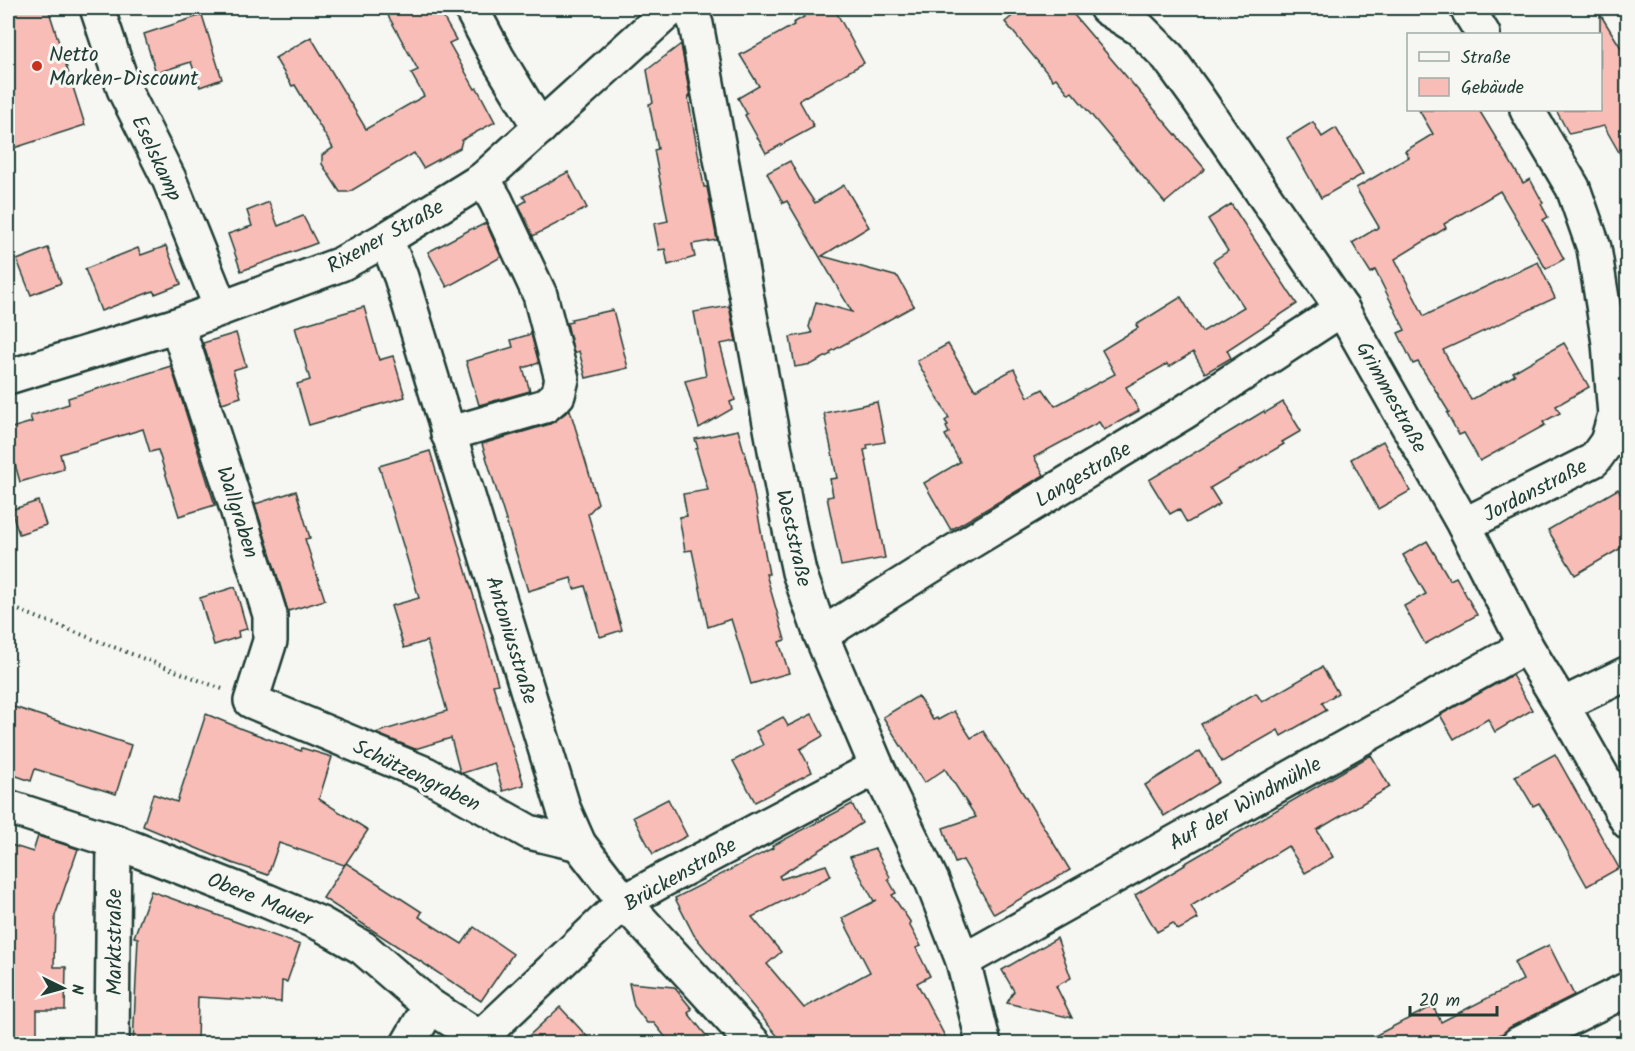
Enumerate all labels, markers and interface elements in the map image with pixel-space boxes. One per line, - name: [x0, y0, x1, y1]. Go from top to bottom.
- legend: [1407, 33, 1602, 111]
- place label: Netto Marken-Discount: [49, 39, 199, 96]
- text: Straße: [1461, 44, 1511, 73]
- marker: Netto Marken-Discount: [30, 59, 44, 73]
- text: Gebäude: [1461, 74, 1524, 103]
- street label: Eselskamp: [121, 110, 190, 207]
- street label: Rixener Straße: [321, 191, 451, 283]
- street label: Grimmestraße: [1346, 336, 1435, 460]
- street label: Langestraße: [1029, 433, 1139, 517]
- street label: Jordanstraße: [1478, 451, 1594, 532]
- street label: Wallgraben: [206, 462, 267, 563]
- street label: Weststraße: [765, 487, 820, 591]
- street label: Antoniusstraße: [475, 572, 546, 709]
- street label: Schützengraben: [347, 731, 486, 821]
- street label: Auf der Windmühle: [1163, 748, 1329, 860]
- street label: Brückenstraße: [618, 829, 744, 921]
- street label: Obere Mauer: [202, 864, 318, 937]
- street label: Marktstraße: [99, 888, 132, 995]
- north arrow: [33, 958, 93, 1018]
- scale bar: [1410, 979, 1497, 1017]
- text: N: [64, 983, 89, 995]
- text: 20 m: [1419, 987, 1460, 1016]

